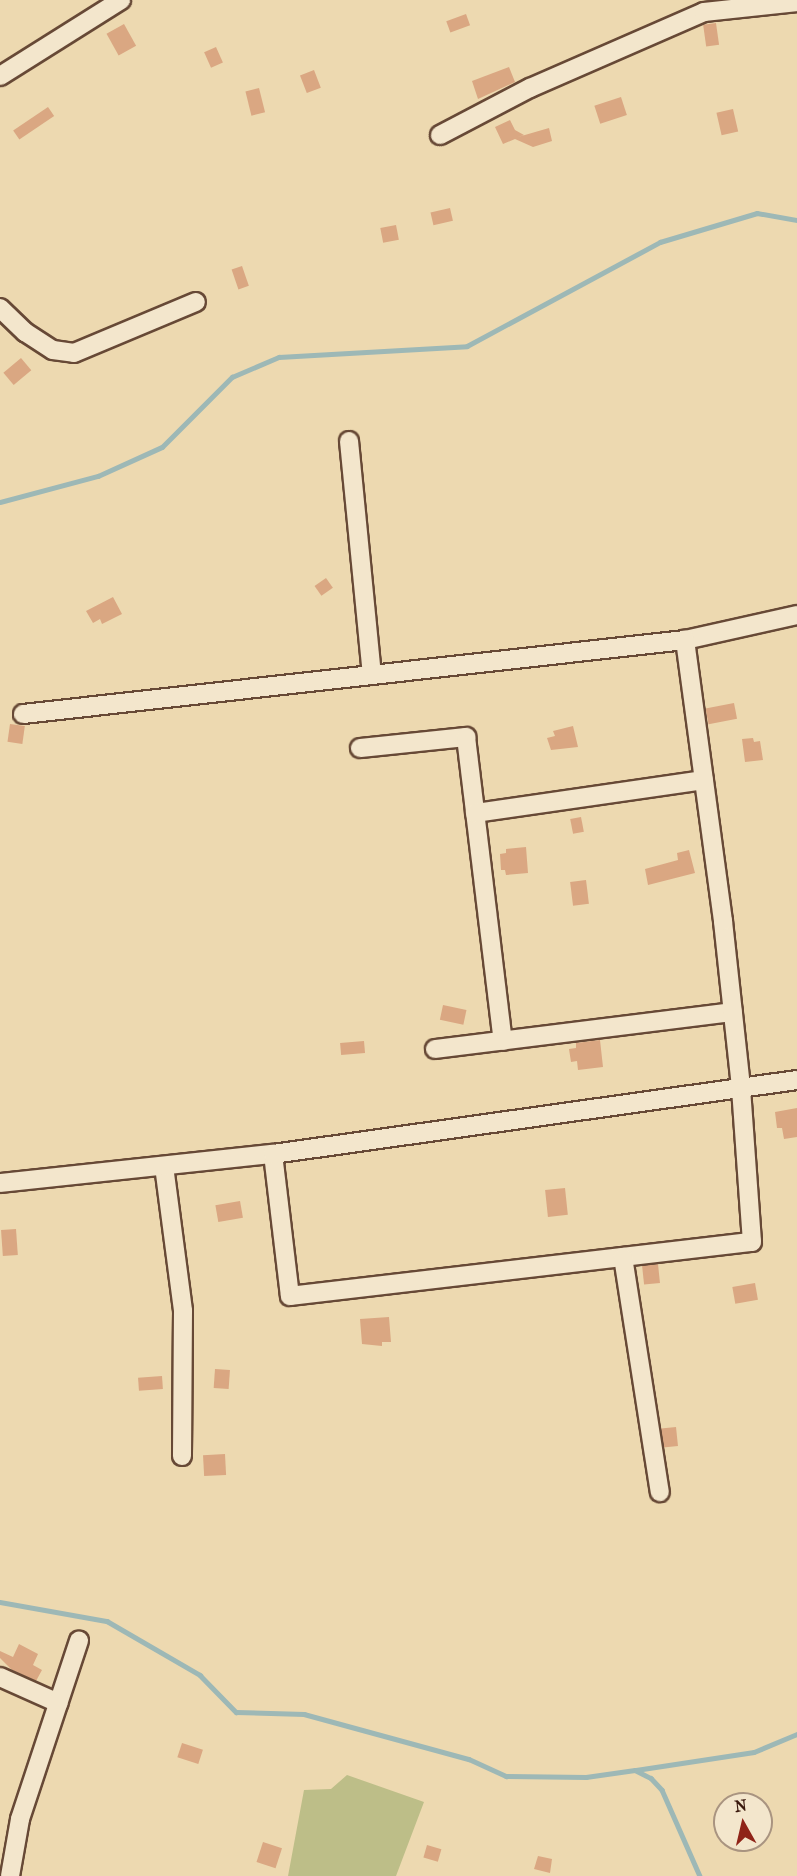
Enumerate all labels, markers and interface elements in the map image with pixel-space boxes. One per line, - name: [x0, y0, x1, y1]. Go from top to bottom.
- north arrow: [713, 1792, 773, 1852]
- text: N: [733, 1795, 748, 1816]

